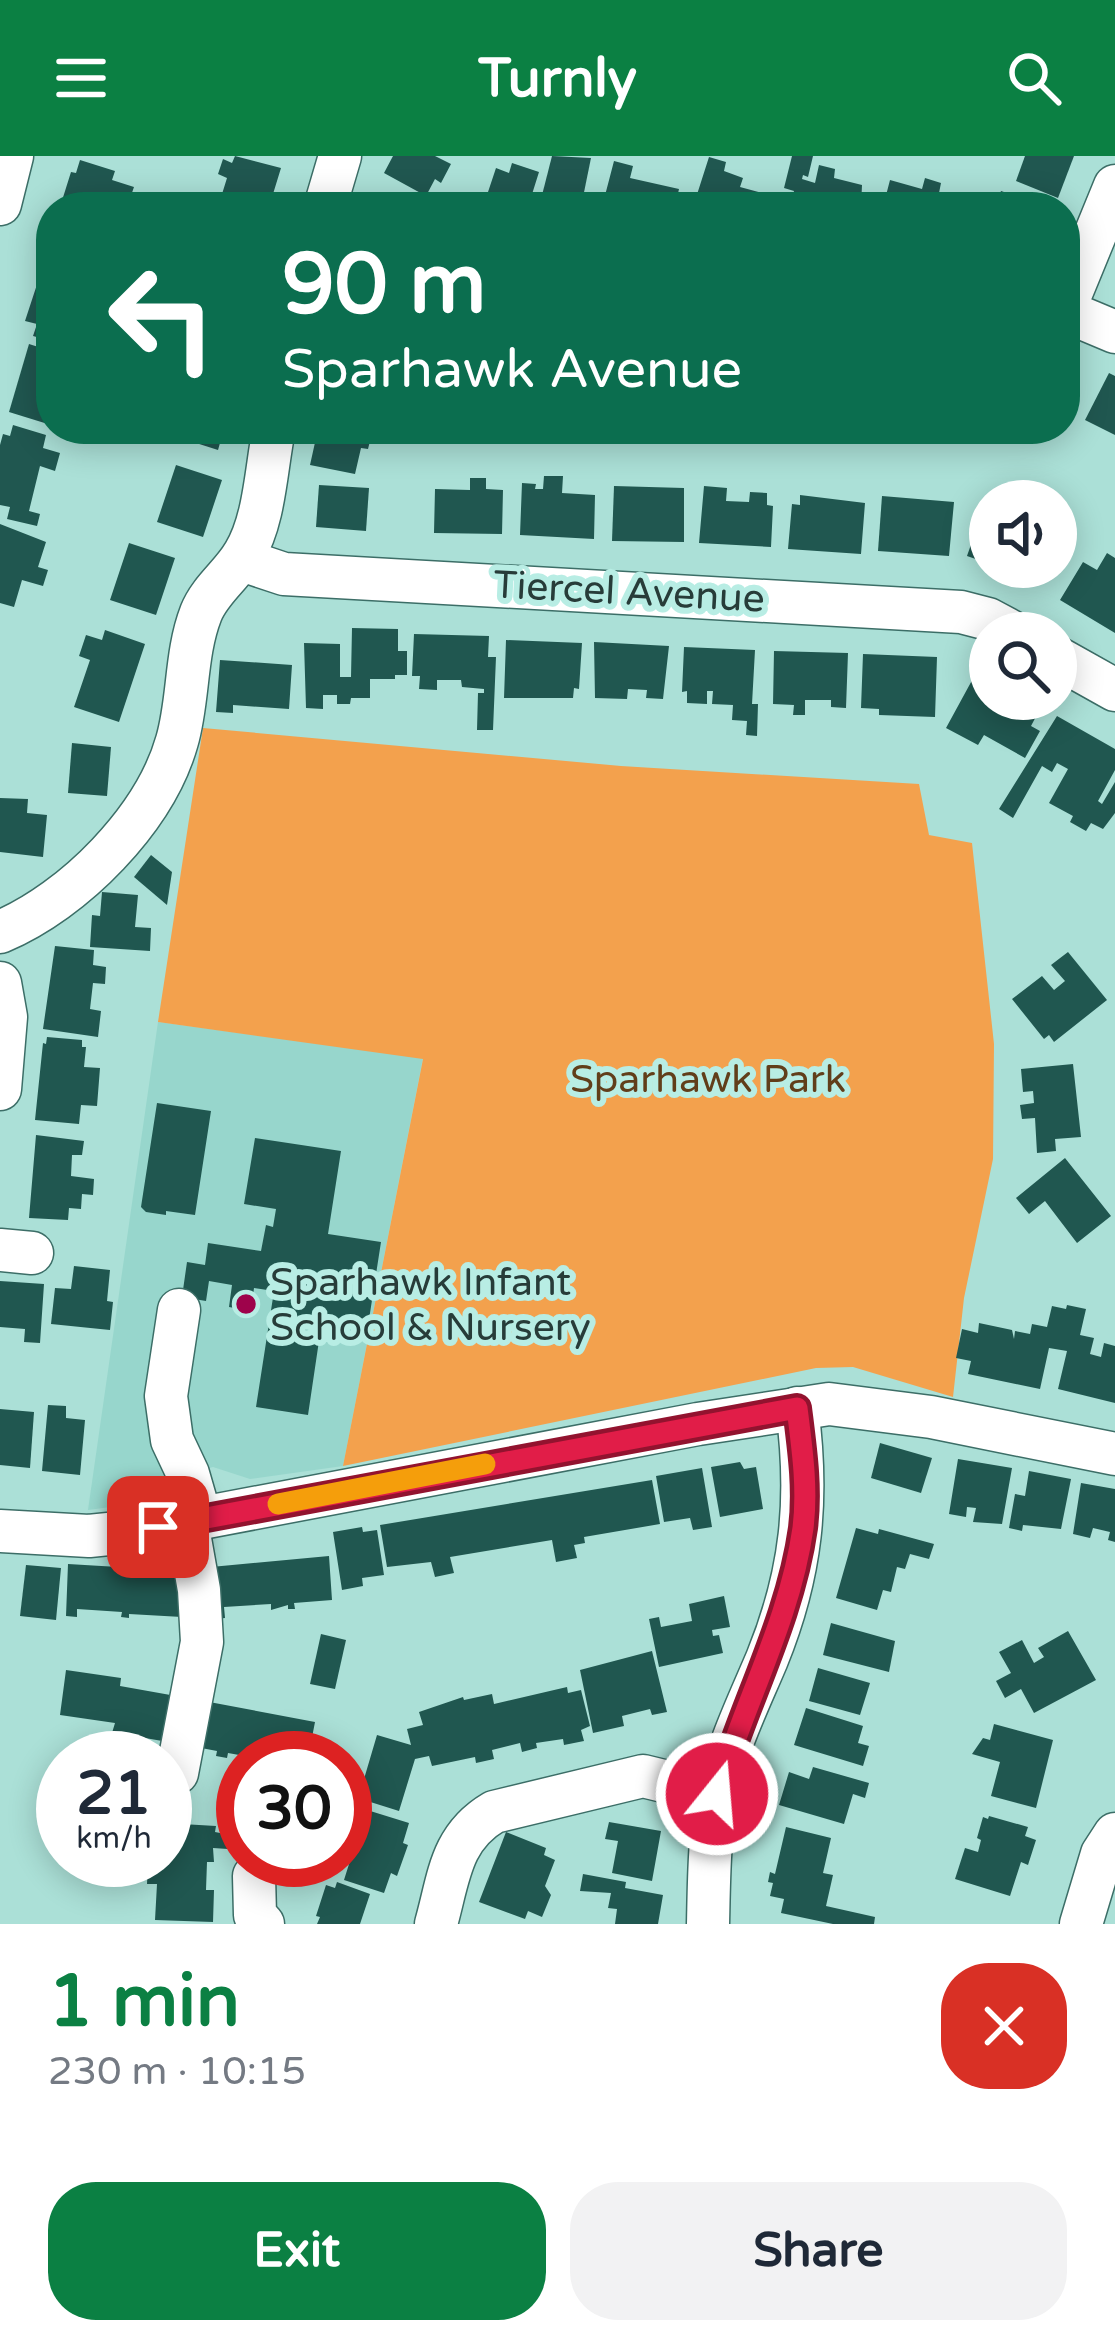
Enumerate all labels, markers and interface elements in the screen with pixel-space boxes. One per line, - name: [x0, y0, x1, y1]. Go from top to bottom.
- icon: menu: [48, 45, 114, 111]
- icon: search: [1001, 45, 1067, 111]
- text: Turnly: [478, 46, 637, 111]
- text: 90 m: [282, 235, 486, 336]
- icon: left: [84, 240, 240, 396]
- text: Sparhawk Avenue: [282, 337, 742, 402]
- map controls: [969, 480, 1077, 720]
- button: sound: [969, 480, 1077, 588]
- street label: Tiercel Avenue: [492, 561, 766, 623]
- button: search: [969, 612, 1077, 720]
- park label: Sparhawk Park: [570, 1056, 846, 1103]
- place label: Sparhawk Infant School & Nursery: [270, 1259, 591, 1351]
- marker: Sparhawk Infant School & Nursery: [233, 1291, 259, 1317]
- pin: [107, 1476, 209, 1578]
- icon: arrive: [125, 1494, 191, 1560]
- speed limit sign: 30: [216, 1731, 372, 1887]
- position arrow: [654, 1731, 780, 1857]
- text: 21: [76, 1758, 152, 1830]
- text: km/h: [76, 1820, 152, 1857]
- text: 1 min: [48, 1959, 240, 2046]
- button: close: [941, 1963, 1067, 2089]
- text: 230 m · 10:15: [48, 2048, 306, 2095]
- button: Exit: [48, 2182, 546, 2320]
- button: Share: [570, 2182, 1067, 2320]

